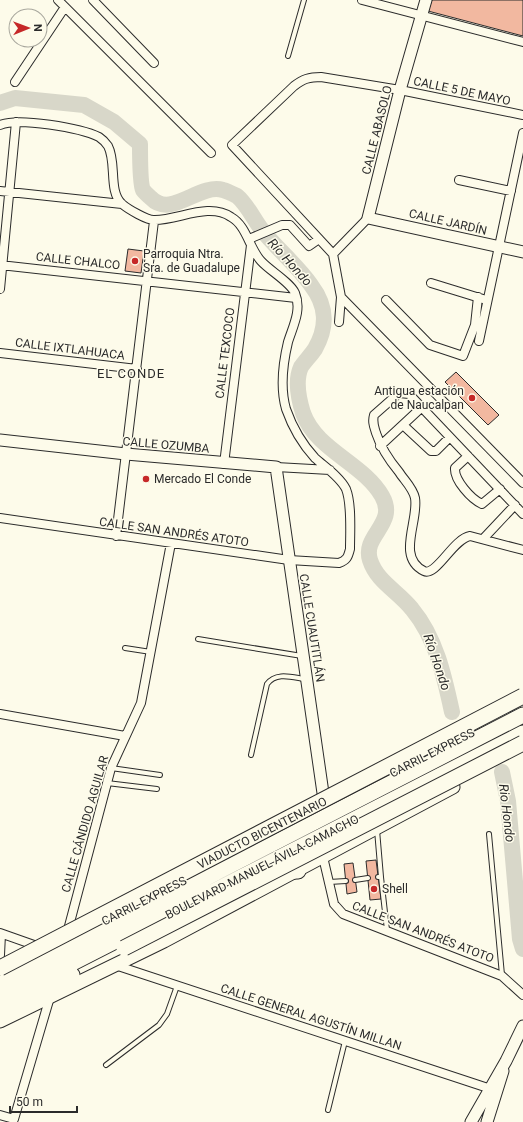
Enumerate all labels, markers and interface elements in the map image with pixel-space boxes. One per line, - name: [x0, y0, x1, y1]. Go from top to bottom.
- north arrow: [8, 8, 48, 48]
- text: N: [31, 24, 44, 32]
- street label: CALLE 5 DE MAYO: [412, 74, 512, 108]
- street label: CALLE ABASOLO: [359, 84, 395, 176]
- street label: CALLE JARDÍN: [408, 205, 489, 238]
- water label: Río Hondo: [265, 235, 315, 289]
- place label: Parroquia Ntra. Sra. de Guadalupe: [143, 247, 240, 275]
- street label: CALLE CHALCO: [35, 250, 121, 272]
- marker: Parroquia Ntra. Sra. de Guadalupe: [130, 256, 140, 266]
- street label: CALLE TEXCOCO: [212, 307, 238, 399]
- street label: CALLE IXTLAHUACA: [14, 335, 126, 363]
- district label: EL CONDE: [97, 366, 165, 381]
- place label: Antigua estación de Naucalpan: [374, 384, 464, 412]
- marker: Antigua estación de Naucalpan: [467, 393, 477, 403]
- street label: CALLE OZUMBA: [122, 434, 210, 456]
- place label: Mercado El Conde: [154, 472, 251, 486]
- marker: Mercado El Conde: [141, 474, 151, 484]
- street label: CALLE SAN ANDRÉS ATOTO: [98, 514, 250, 549]
- street label: CALLE CUAUTITLÁN: [297, 573, 328, 683]
- water label: Río Hondo: [420, 632, 454, 692]
- street label: CARRIL EXPRESS: [387, 726, 477, 780]
- street label: CALLE CÁNDIDO AGUILAR: [58, 753, 111, 894]
- water label: Rio Hondo: [496, 783, 518, 843]
- street label: VIADUCTO BICENTENARIO: [195, 794, 329, 872]
- street label: BOULEVARD MANUEL ÁVILA CAMACHO: [162, 811, 361, 922]
- street label: CARRIL EXPRESS: [99, 874, 189, 928]
- place label: Shell: [382, 882, 408, 896]
- marker: Shell: [369, 884, 379, 894]
- street label: CALLE SAN ANDRÉS ATOTO: [350, 897, 496, 966]
- street label: CALLE GENERAL AGUSTÍN MILLAN: [219, 980, 404, 1053]
- scale bar: [10, 1088, 77, 1114]
- text: 50 m: [16, 1095, 43, 1109]

